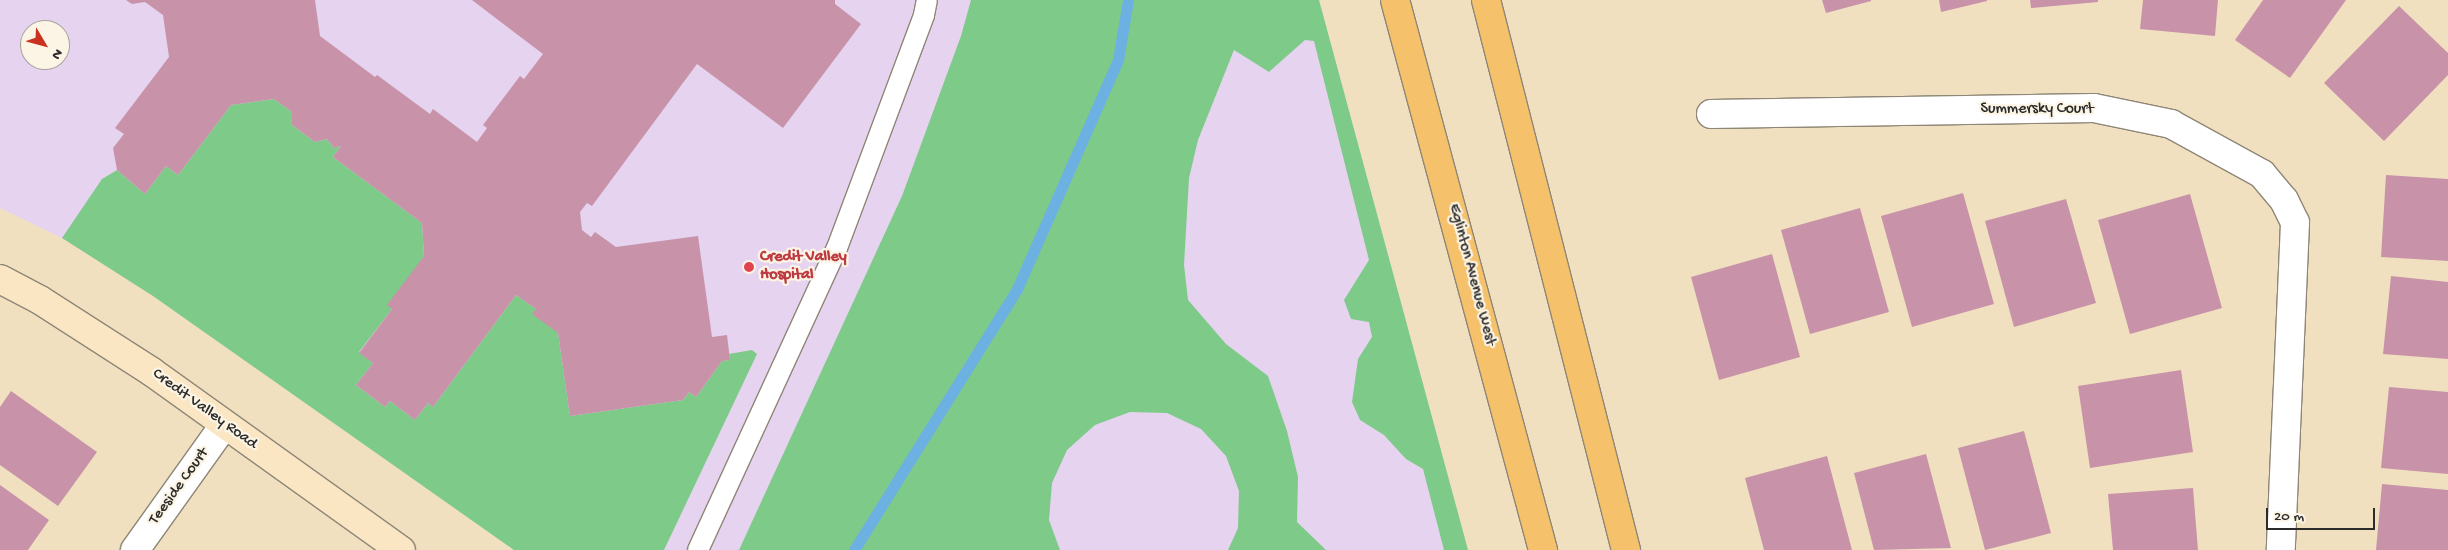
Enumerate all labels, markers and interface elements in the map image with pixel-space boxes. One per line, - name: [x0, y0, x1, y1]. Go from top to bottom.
- north arrow: [20, 20, 70, 70]
- text: N: [47, 45, 66, 62]
- street label: Summersky Court: [1981, 100, 2093, 120]
- street label: Eglinton Avenue West: [1443, 202, 1499, 348]
- place label: Credit Valley Hospital: [760, 248, 847, 286]
- marker: Credit Valley Hospital: [742, 260, 756, 274]
- street label: Credit Valley Road: [148, 365, 260, 455]
- street label: Teeside Court: [146, 445, 214, 529]
- scale bar: [2268, 498, 2377, 530]
- text: 20 m: [2274, 508, 2304, 526]

